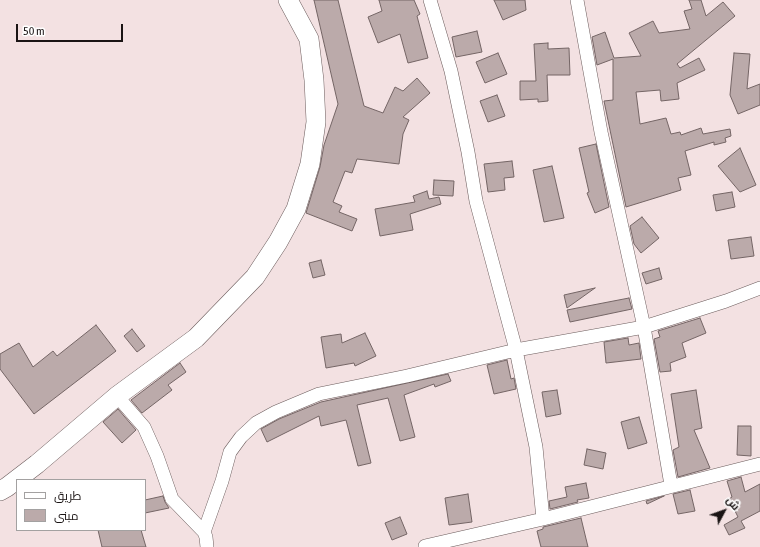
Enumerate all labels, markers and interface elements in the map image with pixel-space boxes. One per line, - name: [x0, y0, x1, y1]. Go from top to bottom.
- scale bar: [18, 16, 125, 42]
- text: 50 m: [23, 24, 45, 38]
- legend: [16, 479, 146, 531]
- text: طريق: [54, 489, 81, 503]
- north arrow: [704, 491, 744, 531]
- text: ش: [724, 494, 742, 512]
- text: مبنى: [54, 509, 79, 523]

